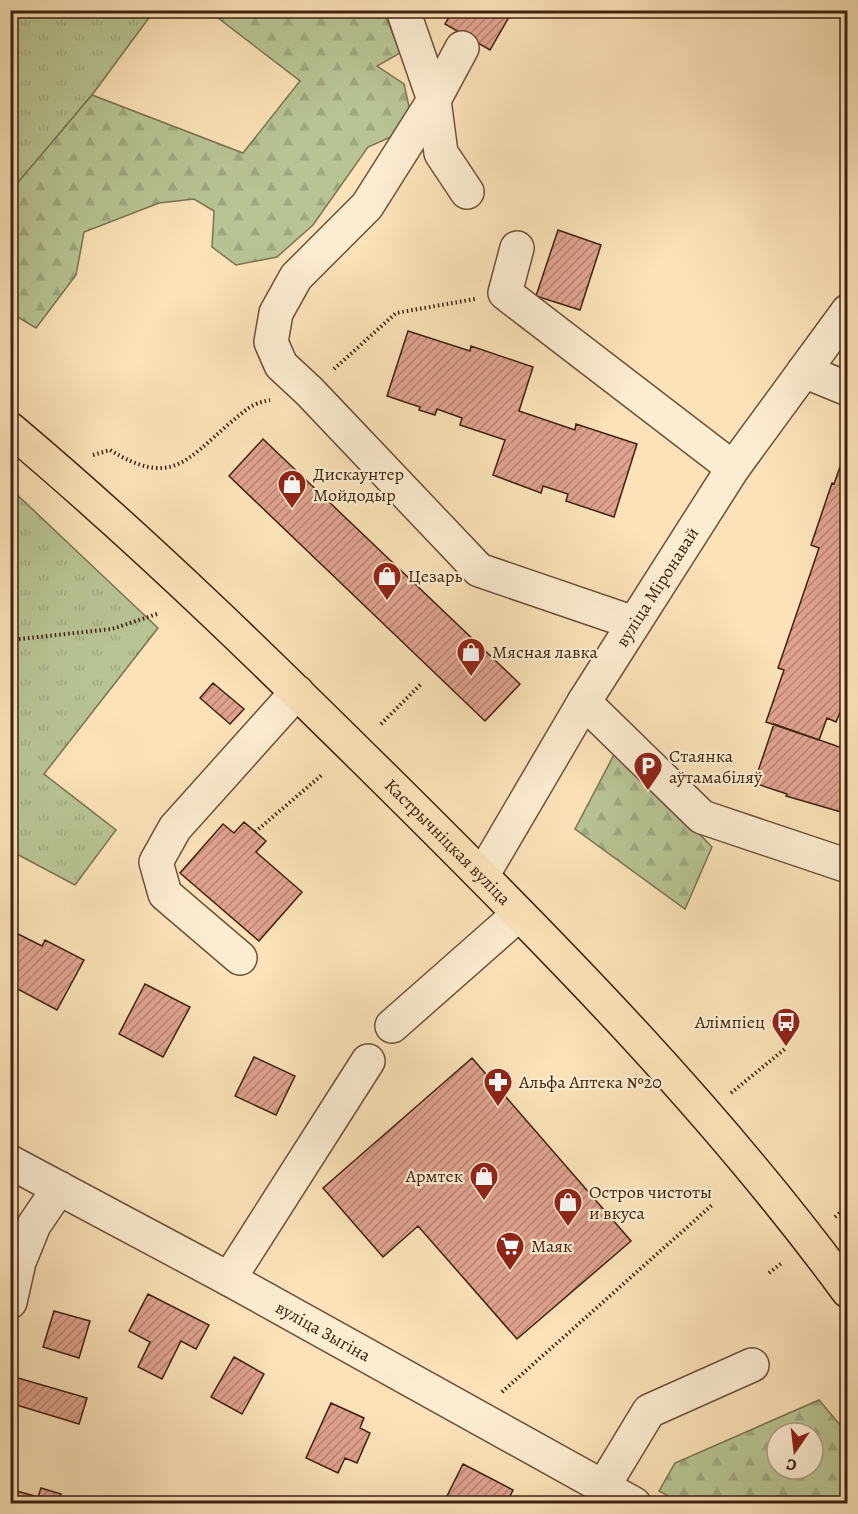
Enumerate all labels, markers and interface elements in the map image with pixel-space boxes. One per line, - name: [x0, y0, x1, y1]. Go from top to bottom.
- place label: Дискаунтер Мойдодыр: [313, 462, 404, 507]
- shop icon: Дискаунтер Мойдодыр: [276, 468, 308, 510]
- street label: вуліца Міронавай: [610, 523, 704, 652]
- shop icon: Цезарь: [371, 560, 403, 602]
- place label: Цезарь: [408, 564, 462, 588]
- shop icon: Мясная лавка: [455, 636, 487, 678]
- place label: Мясная лавка: [492, 640, 599, 664]
- place label: Стаянка аўтамабіляў: [669, 744, 763, 789]
- parking icon: Стаянка аўтамабіляў: [632, 750, 664, 792]
- street label: Кастрычніцкая вуліца: [379, 773, 517, 911]
- bus stop icon: Алімпіец: [770, 1006, 802, 1048]
- place label: Алімпіец: [694, 1010, 765, 1034]
- pharmacy icon: Альфа Аптека №20: [482, 1066, 514, 1108]
- place label: Альфа Аптека №20: [518, 1070, 662, 1094]
- shop icon: Армтек: [468, 1160, 500, 1202]
- place label: Армтек: [405, 1164, 463, 1188]
- place label: Остров чистоты и вкуса: [589, 1180, 712, 1225]
- shop icon: Остров чистоты и вкуса: [552, 1186, 584, 1228]
- supermarket icon: Маяк: [494, 1230, 526, 1272]
- place label: Маяк: [531, 1234, 572, 1258]
- street label: вуліца Зыгіна: [271, 1295, 376, 1368]
- north arrow: [765, 1421, 825, 1481]
- text: С: [784, 1453, 799, 1476]

